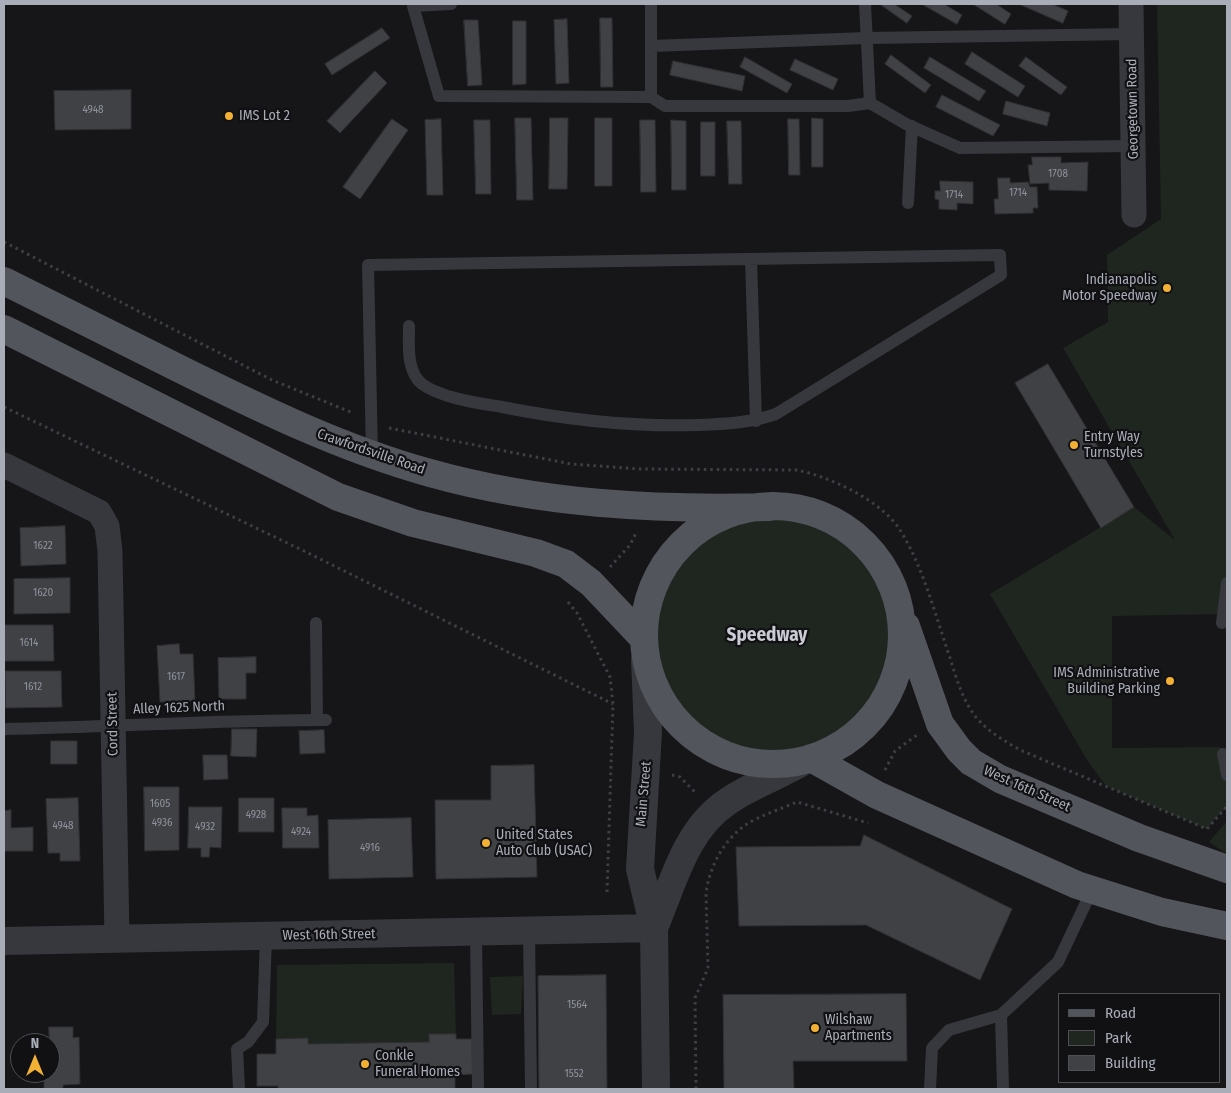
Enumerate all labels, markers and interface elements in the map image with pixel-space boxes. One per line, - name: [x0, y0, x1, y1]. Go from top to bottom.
- street label: Georgetown Road: [1124, 58, 1142, 160]
- house number: 4948: [82, 103, 104, 117]
- place label: IMS Lot 2: [239, 108, 290, 124]
- marker: IMS Lot 2: [223, 110, 235, 122]
- house number: 1708: [1048, 167, 1068, 181]
- house number: 1714: [1009, 186, 1027, 200]
- house number: 1714: [945, 188, 963, 202]
- place label: Indianapolis Motor Speedway: [1062, 272, 1157, 304]
- marker: Indianapolis Motor Speedway: [1161, 282, 1173, 294]
- street label: Crawfordsville Road: [315, 426, 427, 478]
- place label: Entry Way Turnstyles: [1084, 429, 1143, 462]
- marker: Entry Way Turnstyles: [1068, 439, 1080, 451]
- house number: 1622: [33, 539, 53, 553]
- house number: 1620: [33, 586, 53, 600]
- district label: Speedway: [727, 625, 807, 647]
- house number: 1614: [20, 636, 38, 650]
- place label: IMS Administrative Building Parking: [1053, 665, 1160, 698]
- house number: 1617: [167, 670, 185, 684]
- marker: IMS Administrative Building Parking: [1164, 675, 1176, 687]
- house number: 1612: [24, 680, 42, 694]
- street label: Cord Street: [104, 692, 122, 756]
- street label: Alley 1625 North: [133, 698, 225, 718]
- street label: Main Street: [633, 761, 655, 827]
- street label: West 16th Street: [981, 762, 1073, 816]
- house number: 1605: [150, 797, 170, 811]
- house number: 4928: [246, 808, 266, 822]
- house number: 4936: [152, 816, 172, 830]
- house number: 4948: [52, 819, 74, 833]
- house number: 4932: [195, 820, 215, 834]
- house number: 4924: [291, 825, 311, 839]
- place label: United States Auto Club (USAC): [496, 827, 592, 860]
- marker: United States Auto Club (USAC): [480, 837, 492, 849]
- house number: 4916: [360, 841, 380, 855]
- street label: West 16th Street: [282, 926, 376, 944]
- legend: [1058, 993, 1221, 1083]
- house number: 1564: [567, 998, 587, 1012]
- text: Road: [1105, 1004, 1136, 1022]
- place label: Wilshaw Apartments: [825, 1012, 892, 1044]
- marker: Wilshaw Apartments: [809, 1022, 821, 1034]
- text: Park: [1105, 1029, 1132, 1047]
- north arrow: [10, 1033, 60, 1083]
- text: N: [31, 1035, 39, 1052]
- place label: Conkle Funeral Homes: [375, 1048, 460, 1080]
- text: Building: [1105, 1054, 1156, 1072]
- marker: Conkle Funeral Homes: [359, 1058, 371, 1070]
- house number: 1552: [564, 1067, 584, 1081]

